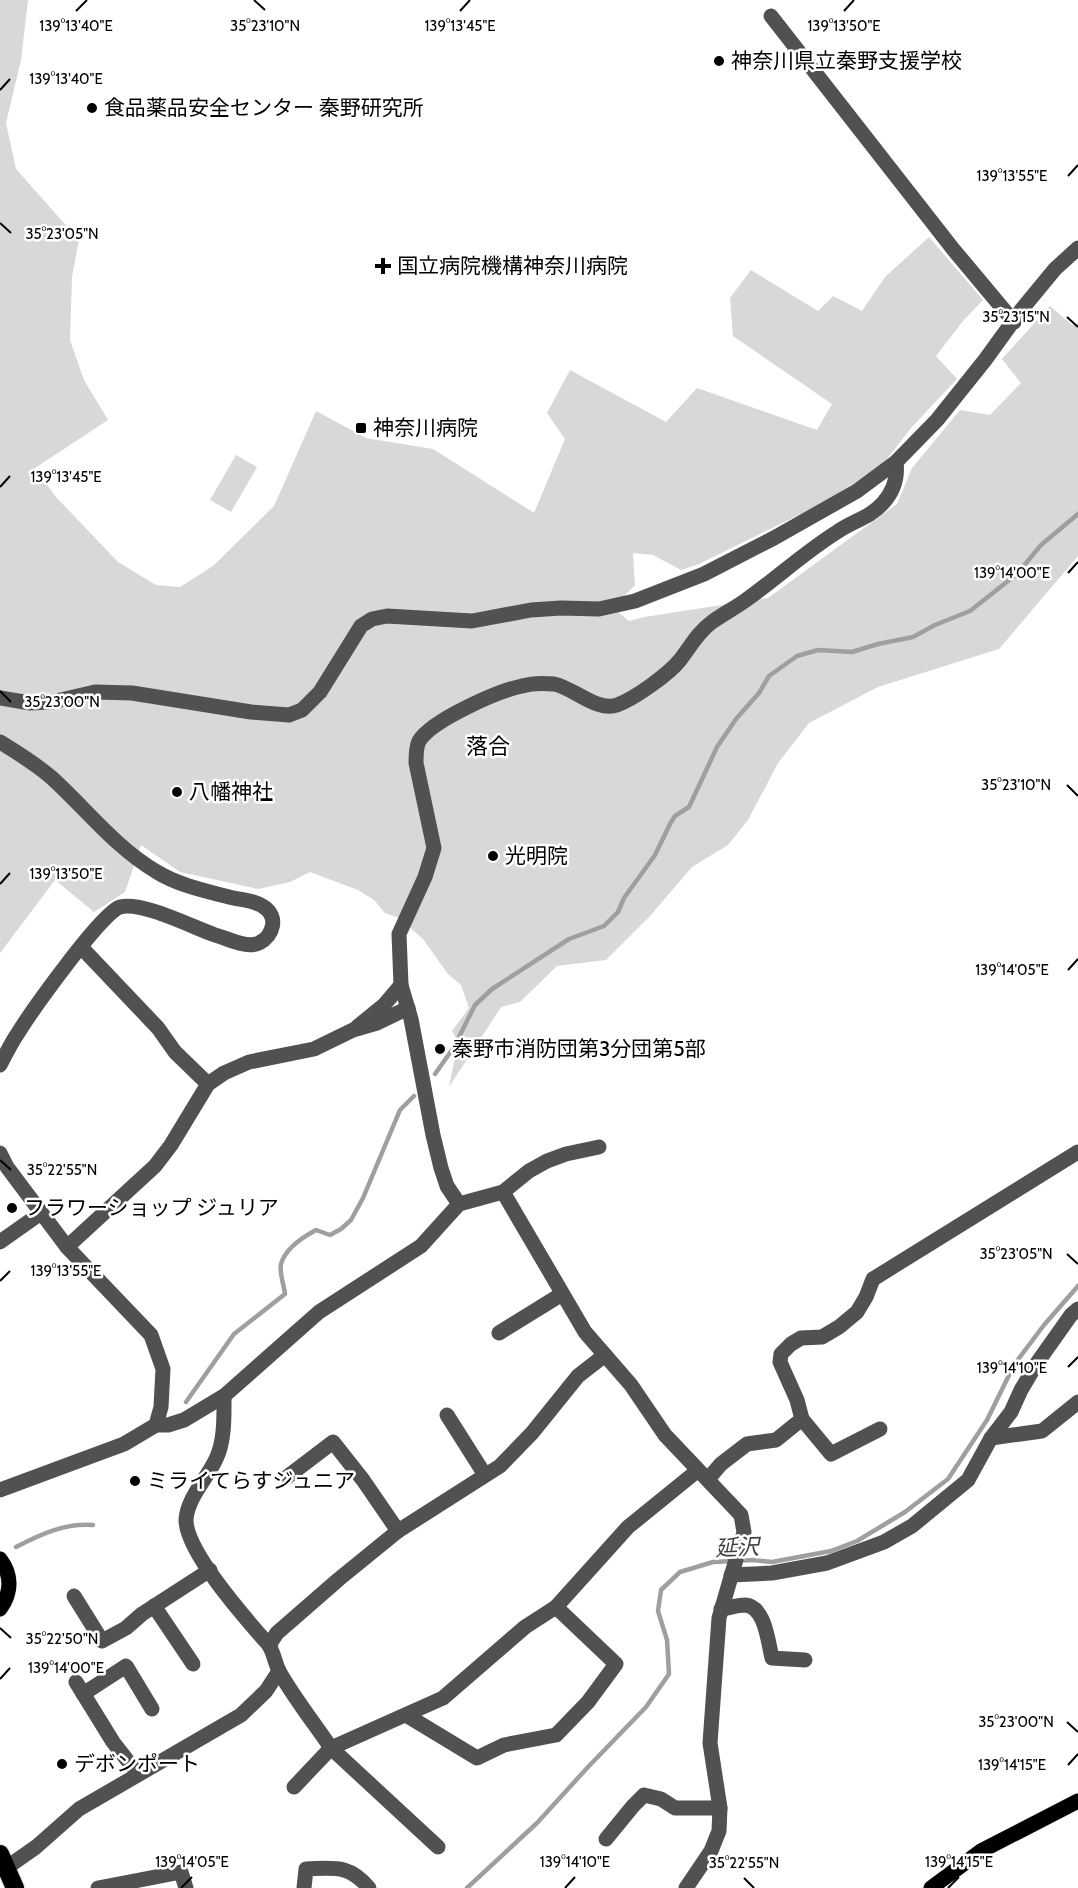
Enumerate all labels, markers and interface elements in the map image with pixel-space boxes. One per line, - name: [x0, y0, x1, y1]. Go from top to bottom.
- text: 139°13'40"E: [39, 17, 113, 35]
- text: 35°23'10"N: [230, 17, 300, 35]
- text: 139°13'45"E: [424, 17, 496, 35]
- text: 139°13'50"E: [807, 17, 881, 35]
- place label: 神奈川県立秦野支援学校: [731, 48, 962, 73]
- marker: 神奈川県立秦野支援学校: [712, 54, 726, 68]
- text: 139°13'40"E: [29, 70, 103, 88]
- place label: 食品薬品安全センター 秦野研究所: [104, 95, 424, 120]
- marker: 食品薬品安全センター 秦野研究所: [85, 101, 99, 115]
- text: 139°13'55"E: [977, 167, 1047, 185]
- text: 35°23'05"N: [25, 225, 99, 243]
- place label: 国立病院機構神奈川病院: [397, 253, 628, 278]
- marker: 国立病院機構神奈川病院: [374, 257, 392, 275]
- text: 35°23'15"N: [982, 308, 1050, 326]
- place label: 神奈川病院: [373, 415, 478, 440]
- marker: 神奈川病院: [354, 421, 368, 435]
- text: 139°13'45"E: [30, 468, 102, 486]
- text: 139°14'00"E: [974, 564, 1050, 582]
- text: 35°23'00"N: [24, 693, 100, 711]
- district label: 落合: [466, 733, 510, 760]
- text: 35°23'10"N: [981, 776, 1051, 794]
- place label: 八幡神社: [189, 779, 273, 804]
- marker: 八幡神社: [170, 785, 184, 799]
- place label: 光明院: [505, 843, 568, 868]
- marker: 光明院: [486, 849, 500, 863]
- text: 139°13'50"E: [29, 865, 103, 883]
- text: 139°14'05"E: [975, 961, 1049, 979]
- place label: 秦野市消防団第3分団第5部: [452, 1036, 706, 1061]
- marker: 秦野市消防団第3分団第5部: [433, 1042, 447, 1056]
- text: 35°22'55"N: [27, 1161, 97, 1179]
- place label: フラワーショップ ジュリア: [24, 1195, 279, 1220]
- marker: フラワーショップ ジュリア: [5, 1201, 19, 1215]
- text: 35°23'05"N: [979, 1245, 1053, 1263]
- text: 139°13'55"E: [31, 1262, 101, 1280]
- text: 139°14'10"E: [977, 1359, 1047, 1377]
- place label: ミライてらすジュニア: [147, 1468, 355, 1493]
- marker: ミライてらすジュニア: [128, 1474, 142, 1488]
- water label: 延沢: [715, 1533, 762, 1562]
- text: 35°22'50"N: [26, 1630, 98, 1648]
- text: 139°14'00"E: [28, 1659, 104, 1677]
- text: 35°23'00"N: [978, 1713, 1054, 1731]
- place label: デボンポート: [74, 1751, 200, 1776]
- text: 139°14'15"E: [978, 1756, 1046, 1774]
- marker: デボンポート: [55, 1757, 69, 1771]
- text: 139°14'05"E: [155, 1853, 229, 1871]
- text: 139°14'10"E: [540, 1853, 610, 1871]
- text: 139°14'15"E: [925, 1853, 993, 1871]
- text: 35°22'55"N: [709, 1854, 779, 1872]

